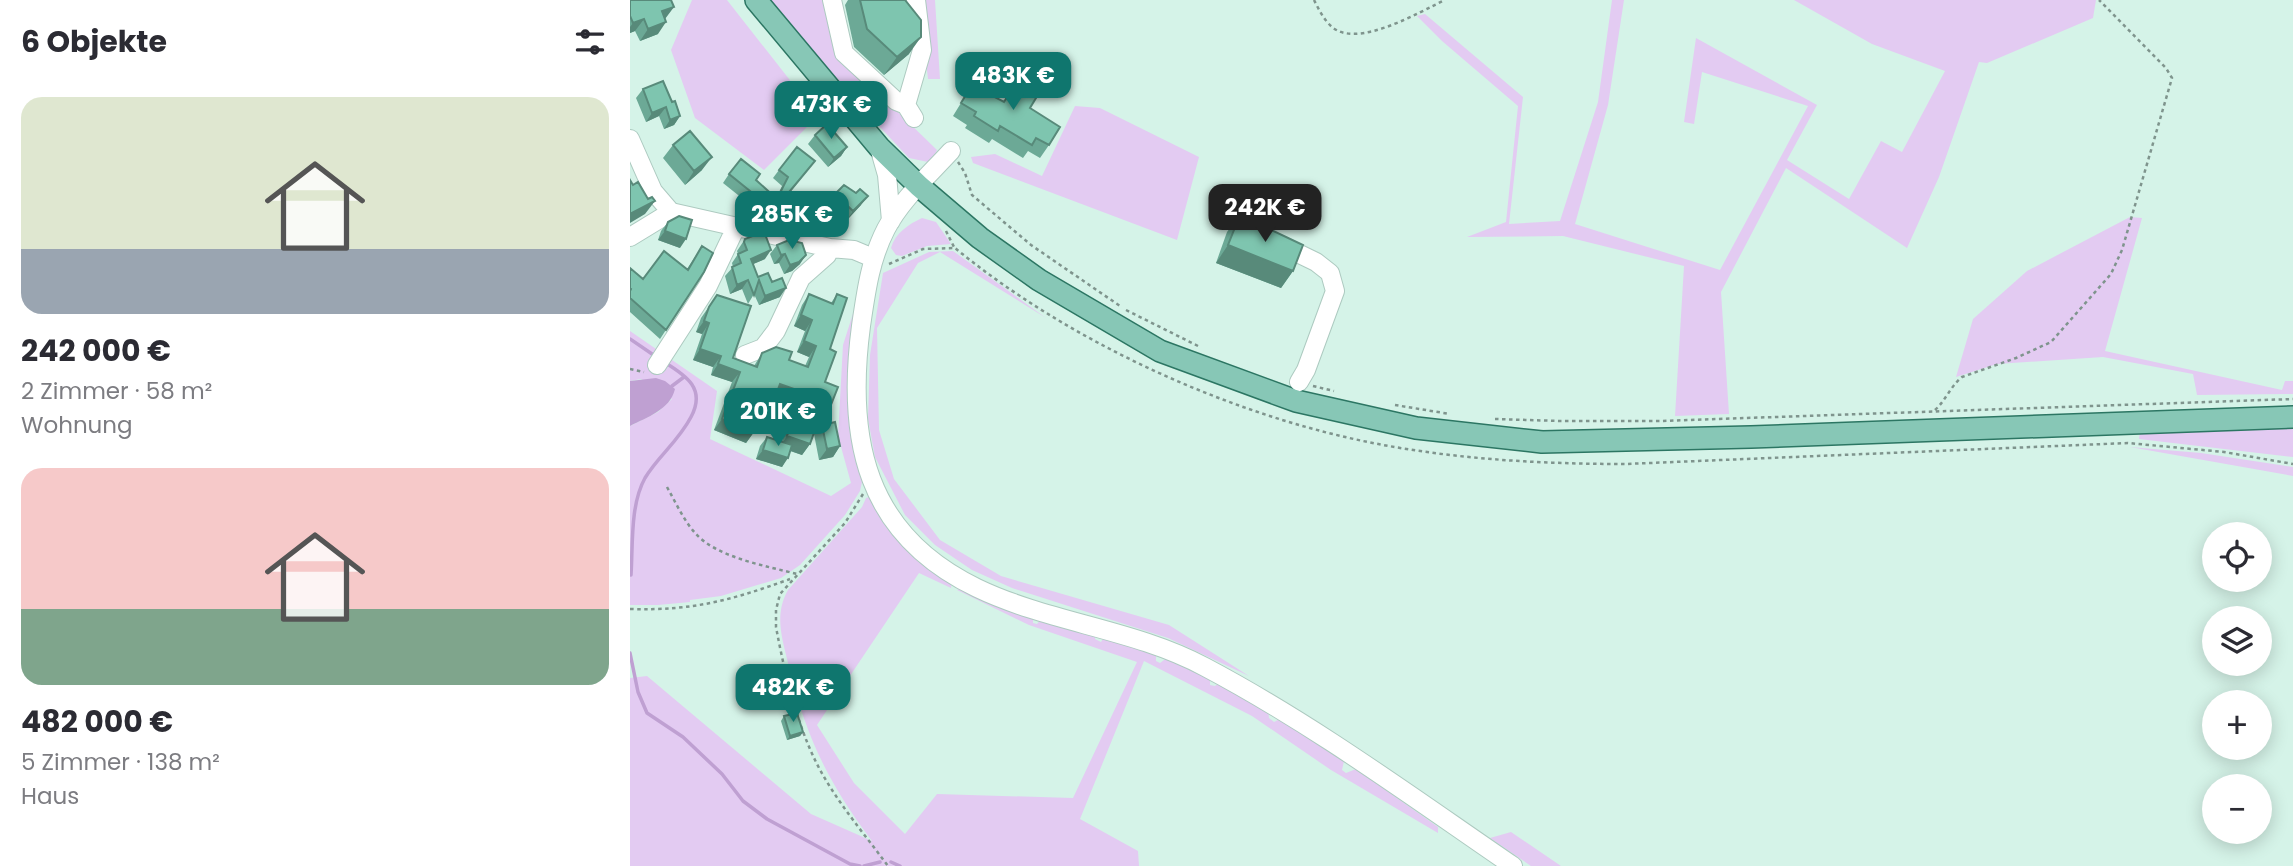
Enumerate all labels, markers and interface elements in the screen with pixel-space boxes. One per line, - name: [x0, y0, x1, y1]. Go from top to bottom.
- text: 6 Objekte: [21, 20, 167, 63]
- icon: filters: [571, 23, 609, 61]
- pin: 483K €: [956, 52, 1070, 112]
- text: 483K €: [971, 59, 1055, 91]
- pin: 473K €: [774, 82, 888, 141]
- text: 473K €: [790, 88, 872, 120]
- icon: home: [252, 143, 378, 269]
- pin: 242K €: [1208, 184, 1322, 244]
- pin: 285K €: [735, 191, 849, 251]
- text: 242K €: [1224, 191, 1306, 223]
- text: 285K €: [751, 198, 833, 230]
- text: 242 000 €: [21, 329, 171, 372]
- text: 2 Zimmer · 58 m²: [21, 375, 212, 407]
- pin: 201K €: [721, 388, 835, 448]
- text: 201K €: [740, 395, 816, 427]
- text: Wohnung: [21, 409, 133, 441]
- icon: home: [252, 514, 378, 640]
- map controls: [2202, 522, 2272, 844]
- button: locate: [2202, 522, 2272, 592]
- button: layers: [2202, 606, 2272, 676]
- pin: 482K €: [736, 664, 850, 724]
- text: 482K €: [752, 671, 834, 703]
- button: +: [2202, 690, 2272, 760]
- text: 482 000 €: [21, 700, 173, 743]
- text: 5 Zimmer · 138 m²: [21, 746, 220, 778]
- button: −: [2202, 774, 2272, 844]
- text: Haus: [21, 780, 79, 812]

